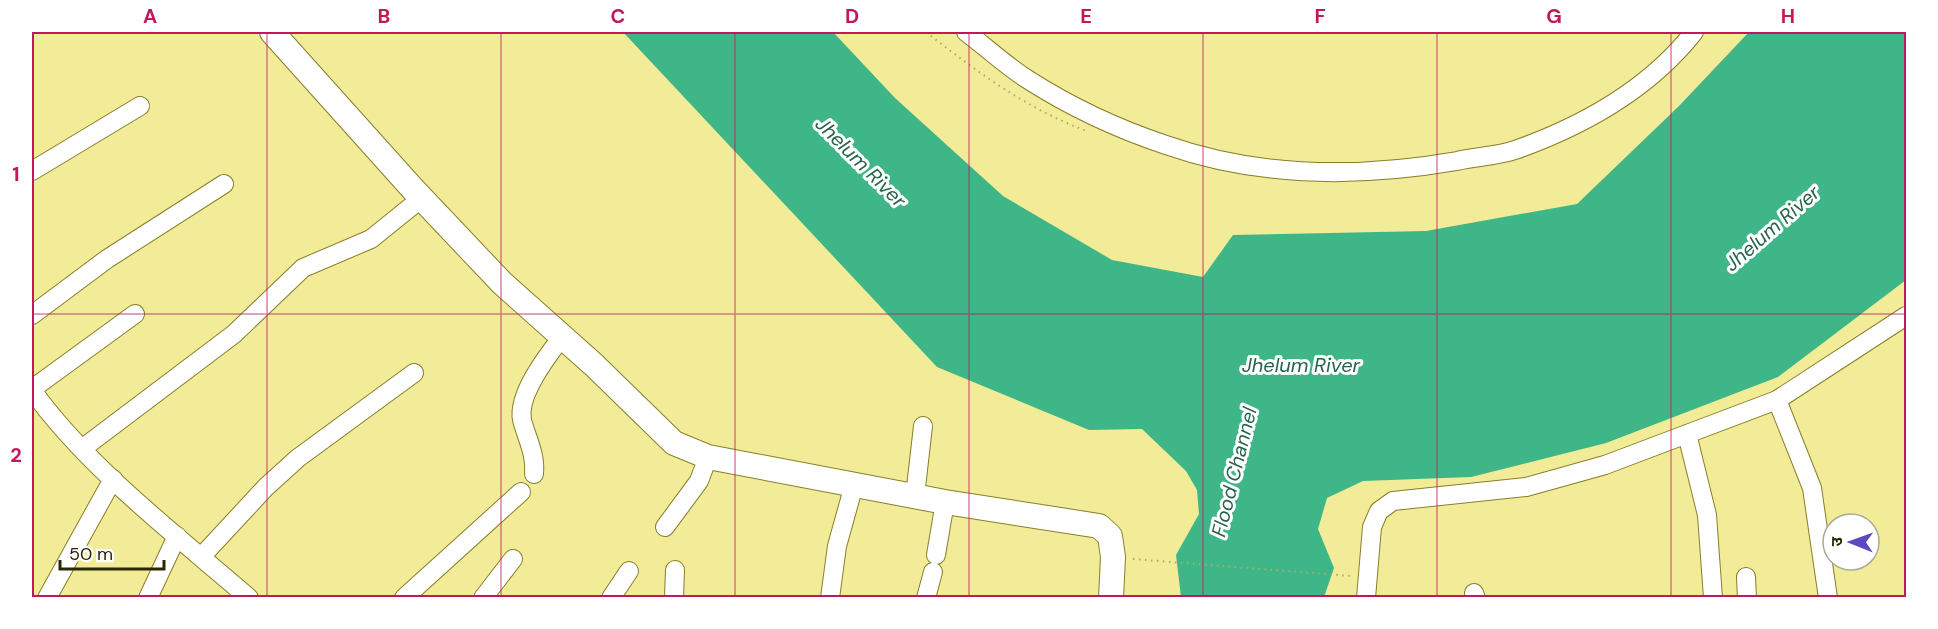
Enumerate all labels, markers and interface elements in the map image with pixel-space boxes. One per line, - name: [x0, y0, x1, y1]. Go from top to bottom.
- text: A: [143, 3, 157, 29]
- text: B: [378, 3, 390, 29]
- text: C: [611, 3, 625, 29]
- text: D: [845, 3, 859, 29]
- text: E: [1080, 3, 1092, 29]
- text: F: [1314, 3, 1326, 29]
- text: G: [1546, 3, 1562, 29]
- text: H: [1781, 3, 1795, 29]
- water label: Jhelum River: [810, 111, 912, 213]
- text: 1: [12, 161, 20, 187]
- water label: Jhelum River: [1719, 179, 1825, 277]
- water label: Jhelum River: [1242, 352, 1361, 378]
- water label: Flood Channel: [1205, 404, 1263, 540]
- text: 2: [10, 442, 22, 468]
- north arrow: [1821, 512, 1881, 572]
- scale bar: [60, 533, 164, 571]
- text: उ: [1826, 536, 1847, 547]
- text: 50 m: [69, 542, 113, 566]

